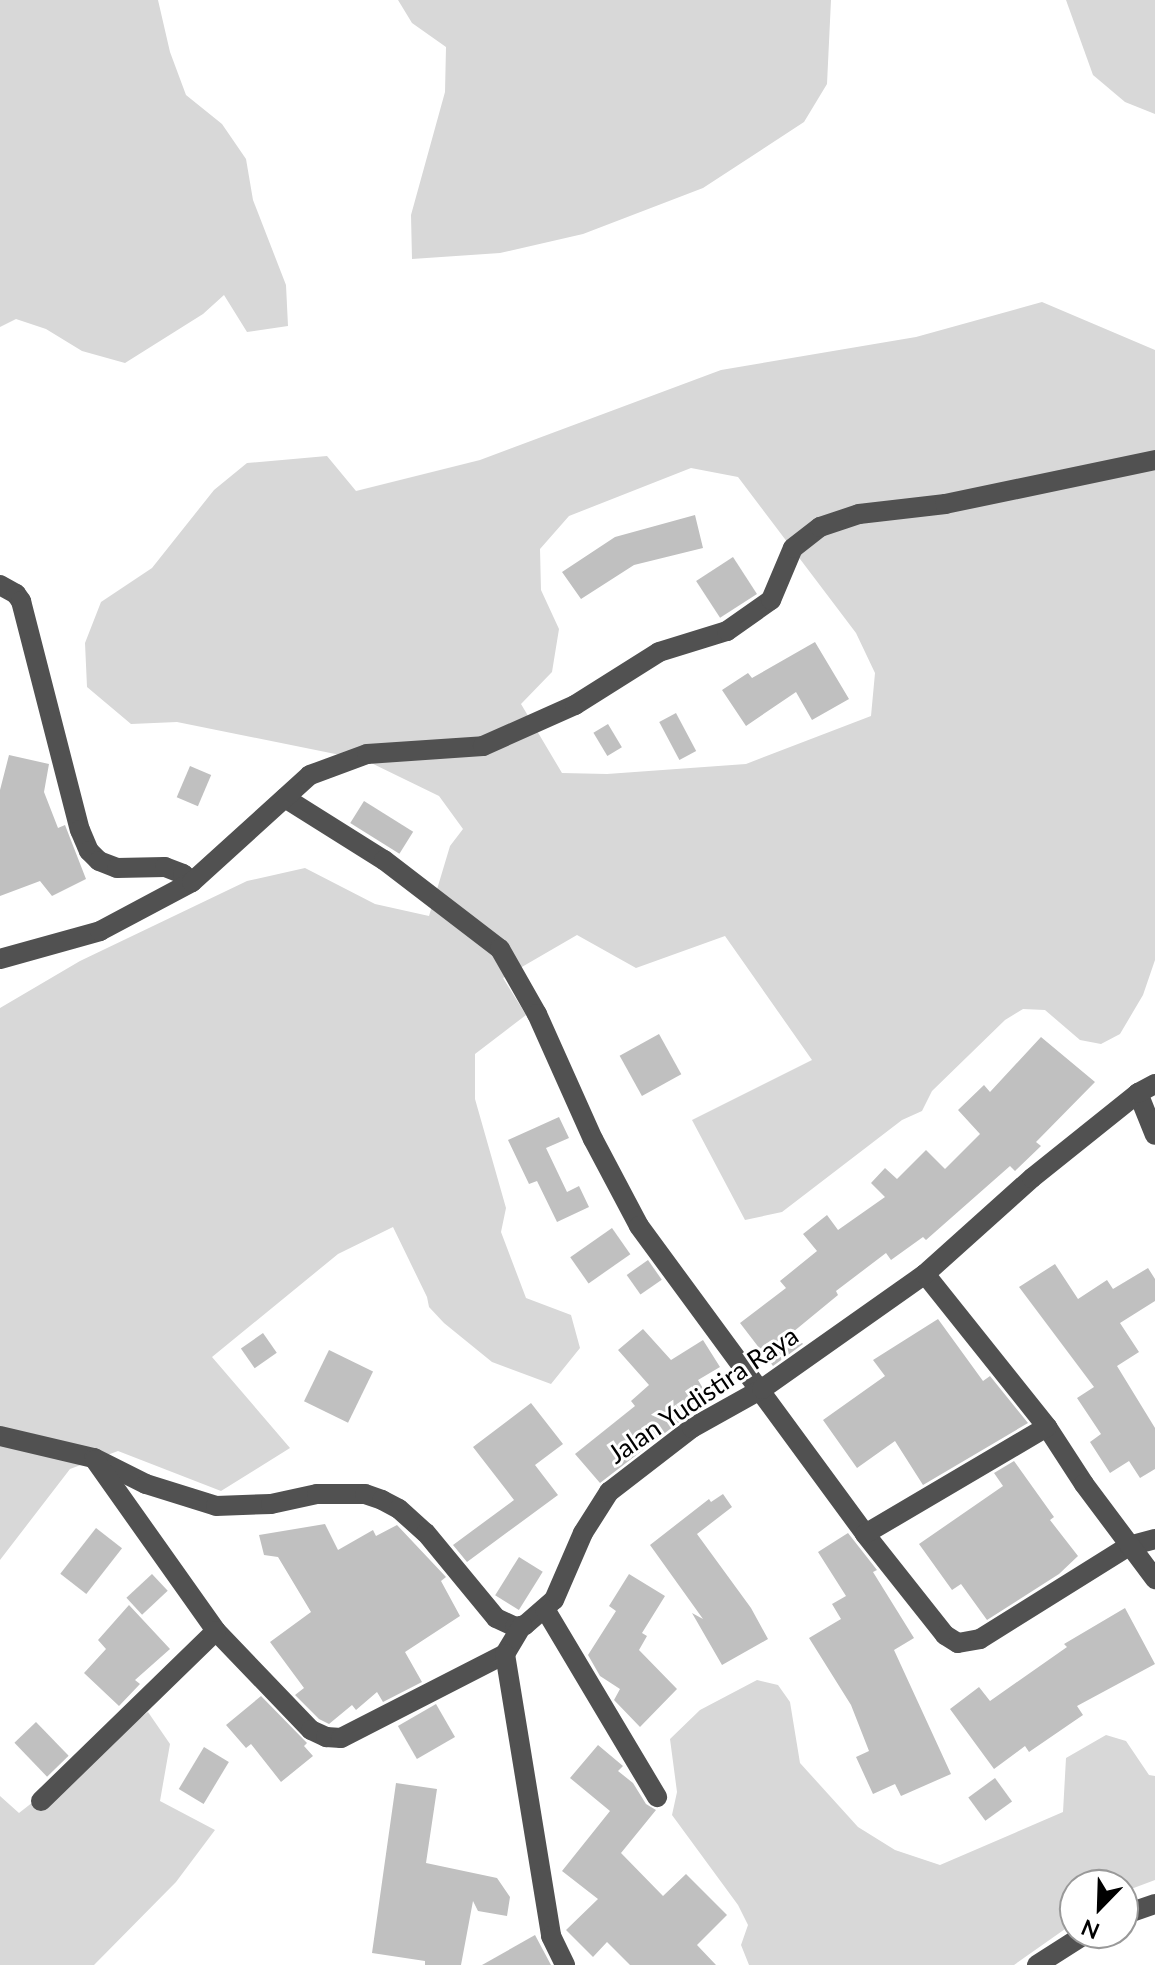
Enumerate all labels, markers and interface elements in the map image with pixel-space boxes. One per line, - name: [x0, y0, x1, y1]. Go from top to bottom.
- street label: Jalan Yudistira Raya: [601, 1319, 805, 1471]
- north arrow: [1059, 1869, 1139, 1949]
- text: N: [1077, 1914, 1103, 1945]

